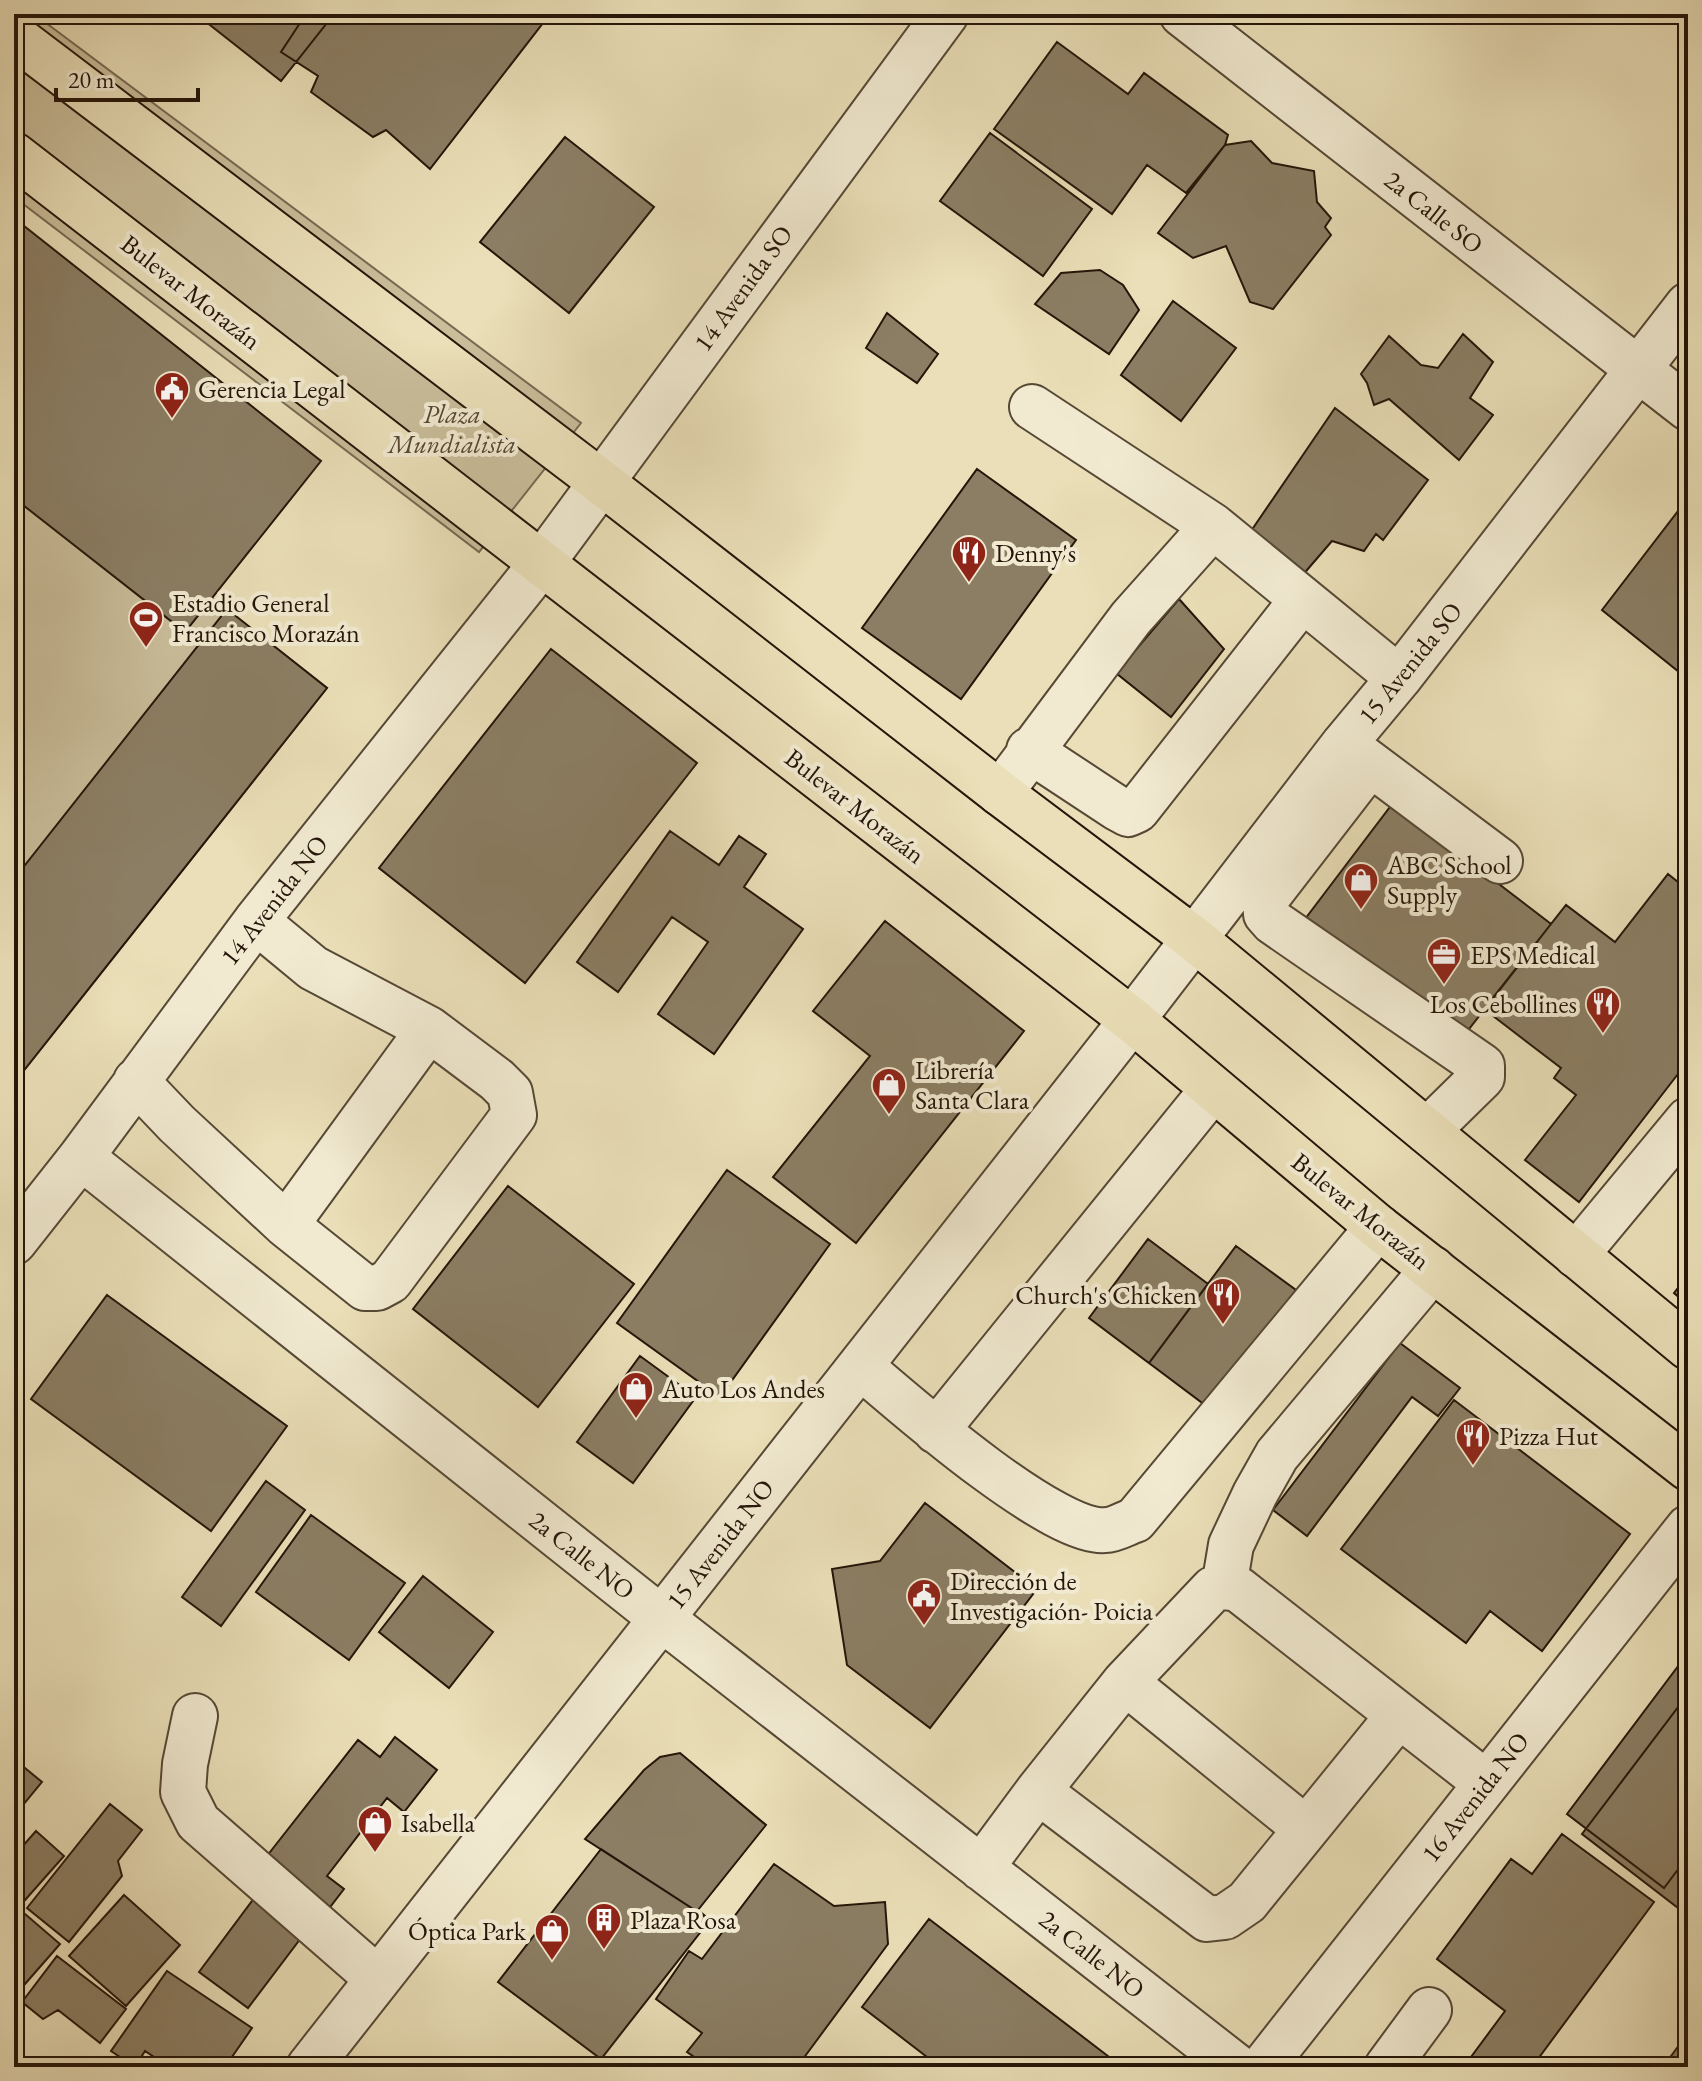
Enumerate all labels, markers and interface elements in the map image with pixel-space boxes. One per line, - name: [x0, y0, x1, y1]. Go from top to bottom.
- scale bar: [56, 52, 198, 102]
- text: 20 m: [68, 64, 115, 95]
- street label: 2a Calle SO: [1378, 163, 1490, 261]
- street label: 14 Avenida SO: [686, 218, 800, 358]
- street label: Bulevar Morazán: [114, 227, 268, 358]
- public building icon: Gerencia Legal: [153, 370, 191, 420]
- place label: Gerencia Legal: [198, 372, 345, 406]
- park label: Plaza Mundialista: [386, 397, 516, 461]
- restaurant icon: Denny's: [950, 534, 988, 584]
- place label: Denny's: [995, 536, 1076, 570]
- place label: Estadio General Francisco Morazán: [172, 586, 360, 650]
- street label: 15 Avenida SO: [1350, 595, 1470, 731]
- sports icon: Estadio General Francisco Morazán: [127, 599, 165, 649]
- street label: Bulevar Morazán: [778, 741, 932, 872]
- street label: 14 Avenida NO: [212, 828, 336, 972]
- place label: ABC School Supply: [1386, 848, 1512, 912]
- shop icon: ABC School Supply: [1342, 861, 1380, 911]
- office icon: EPS Medical: [1425, 936, 1463, 986]
- place label: EPS Medical: [1470, 938, 1595, 972]
- restaurant icon: Los Cebollines: [1584, 985, 1622, 1035]
- place label: Los Cebollines: [1430, 987, 1577, 1021]
- place label: Librería Santa Clara: [915, 1053, 1030, 1117]
- shop icon: Librería Santa Clara: [870, 1066, 908, 1116]
- street label: Bulevar Morazán: [1285, 1145, 1438, 1277]
- restaurant icon: Church's Chicken: [1204, 1276, 1242, 1326]
- place label: Church's Chicken: [1015, 1278, 1197, 1312]
- shop icon: Auto Los Andes: [617, 1370, 655, 1420]
- place label: Auto Los Andes: [661, 1372, 825, 1406]
- restaurant icon: Pizza Hut: [1454, 1417, 1492, 1467]
- place label: Pizza Hut: [1499, 1419, 1598, 1453]
- street label: 15 Avenida NO: [658, 1472, 782, 1616]
- street label: 2a Calle NO: [522, 1503, 642, 1607]
- place label: Dirección de Investigación- Poicia: [950, 1564, 1154, 1628]
- public building icon: Dirección de Investigación- Poicia: [905, 1577, 943, 1627]
- street label: 16 Avenida NO: [1413, 1725, 1537, 1869]
- shop icon: Isabella: [356, 1804, 394, 1854]
- place label: Isabella: [401, 1806, 476, 1840]
- building icon: Plaza Rosa: [585, 1901, 623, 1951]
- street label: 2a Calle NO: [1032, 1902, 1152, 2006]
- place label: Plaza Rosa: [630, 1903, 737, 1937]
- shop icon: Óptica Park: [533, 1912, 571, 1962]
- place label: Óptica Park: [408, 1914, 527, 1948]

